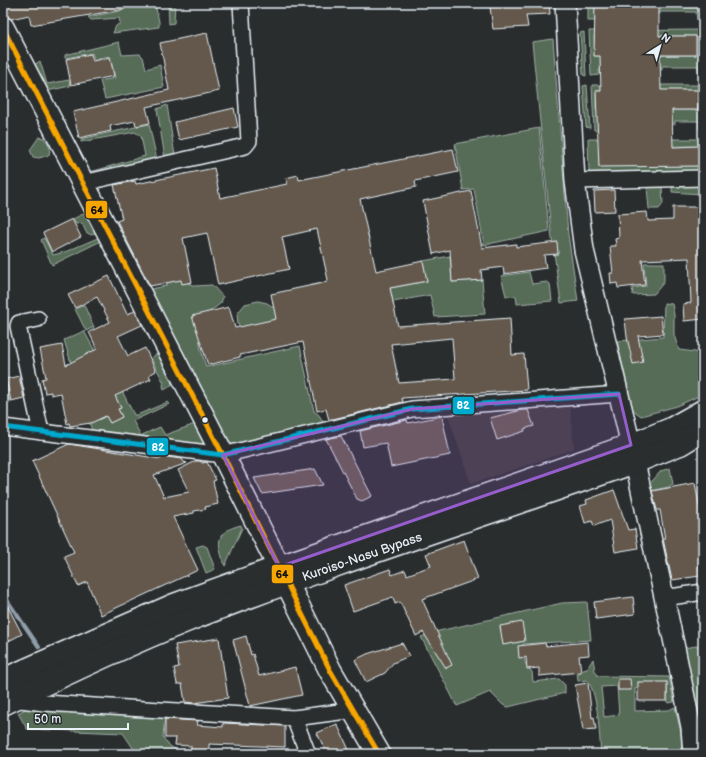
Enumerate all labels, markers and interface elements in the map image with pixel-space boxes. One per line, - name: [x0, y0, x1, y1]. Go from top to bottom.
- north arrow: [640, 26, 680, 66]
- text: N: [659, 31, 673, 46]
- line badge: 64: [85, 200, 108, 219]
- text: 64: [90, 204, 104, 217]
- line badge: 82: [452, 396, 475, 415]
- text: 82: [456, 399, 470, 412]
- unlabelled marker: [200, 415, 210, 425]
- line badge: 82: [146, 437, 169, 456]
- text: 82: [151, 441, 165, 454]
- street label: Kuroiso-Nasu Bypass: [300, 529, 425, 585]
- line badge: 64: [271, 564, 294, 584]
- text: 64: [275, 568, 289, 581]
- scale bar: [28, 705, 128, 731]
- text: 50 m: [34, 712, 61, 727]

